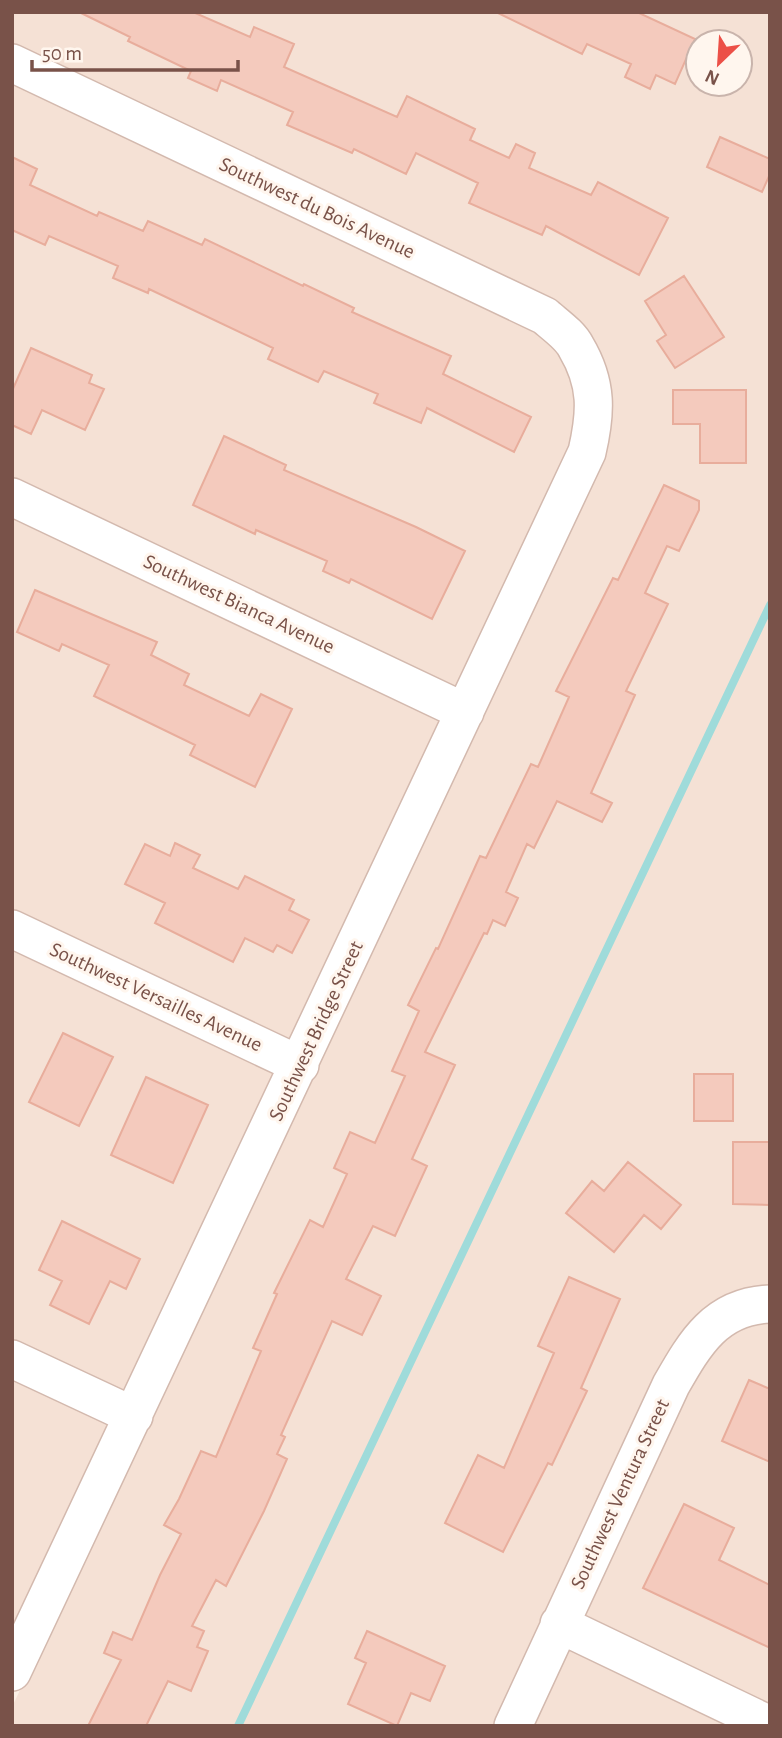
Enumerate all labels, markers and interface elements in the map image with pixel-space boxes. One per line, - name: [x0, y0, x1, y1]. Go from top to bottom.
- scale bar: [32, 28, 238, 72]
- north arrow: [684, 28, 754, 98]
- text: 50 m: [42, 43, 82, 64]
- text: N: [702, 66, 722, 88]
- street label: Southwest du Bois Avenue: [216, 153, 418, 263]
- street label: Southwest Bianca Avenue: [140, 550, 338, 658]
- street label: Southwest Bridge Street: [265, 938, 367, 1124]
- street label: Southwest Versailles Avenue: [47, 939, 265, 1055]
- street label: Southwest Ventura Street: [567, 1395, 673, 1592]

